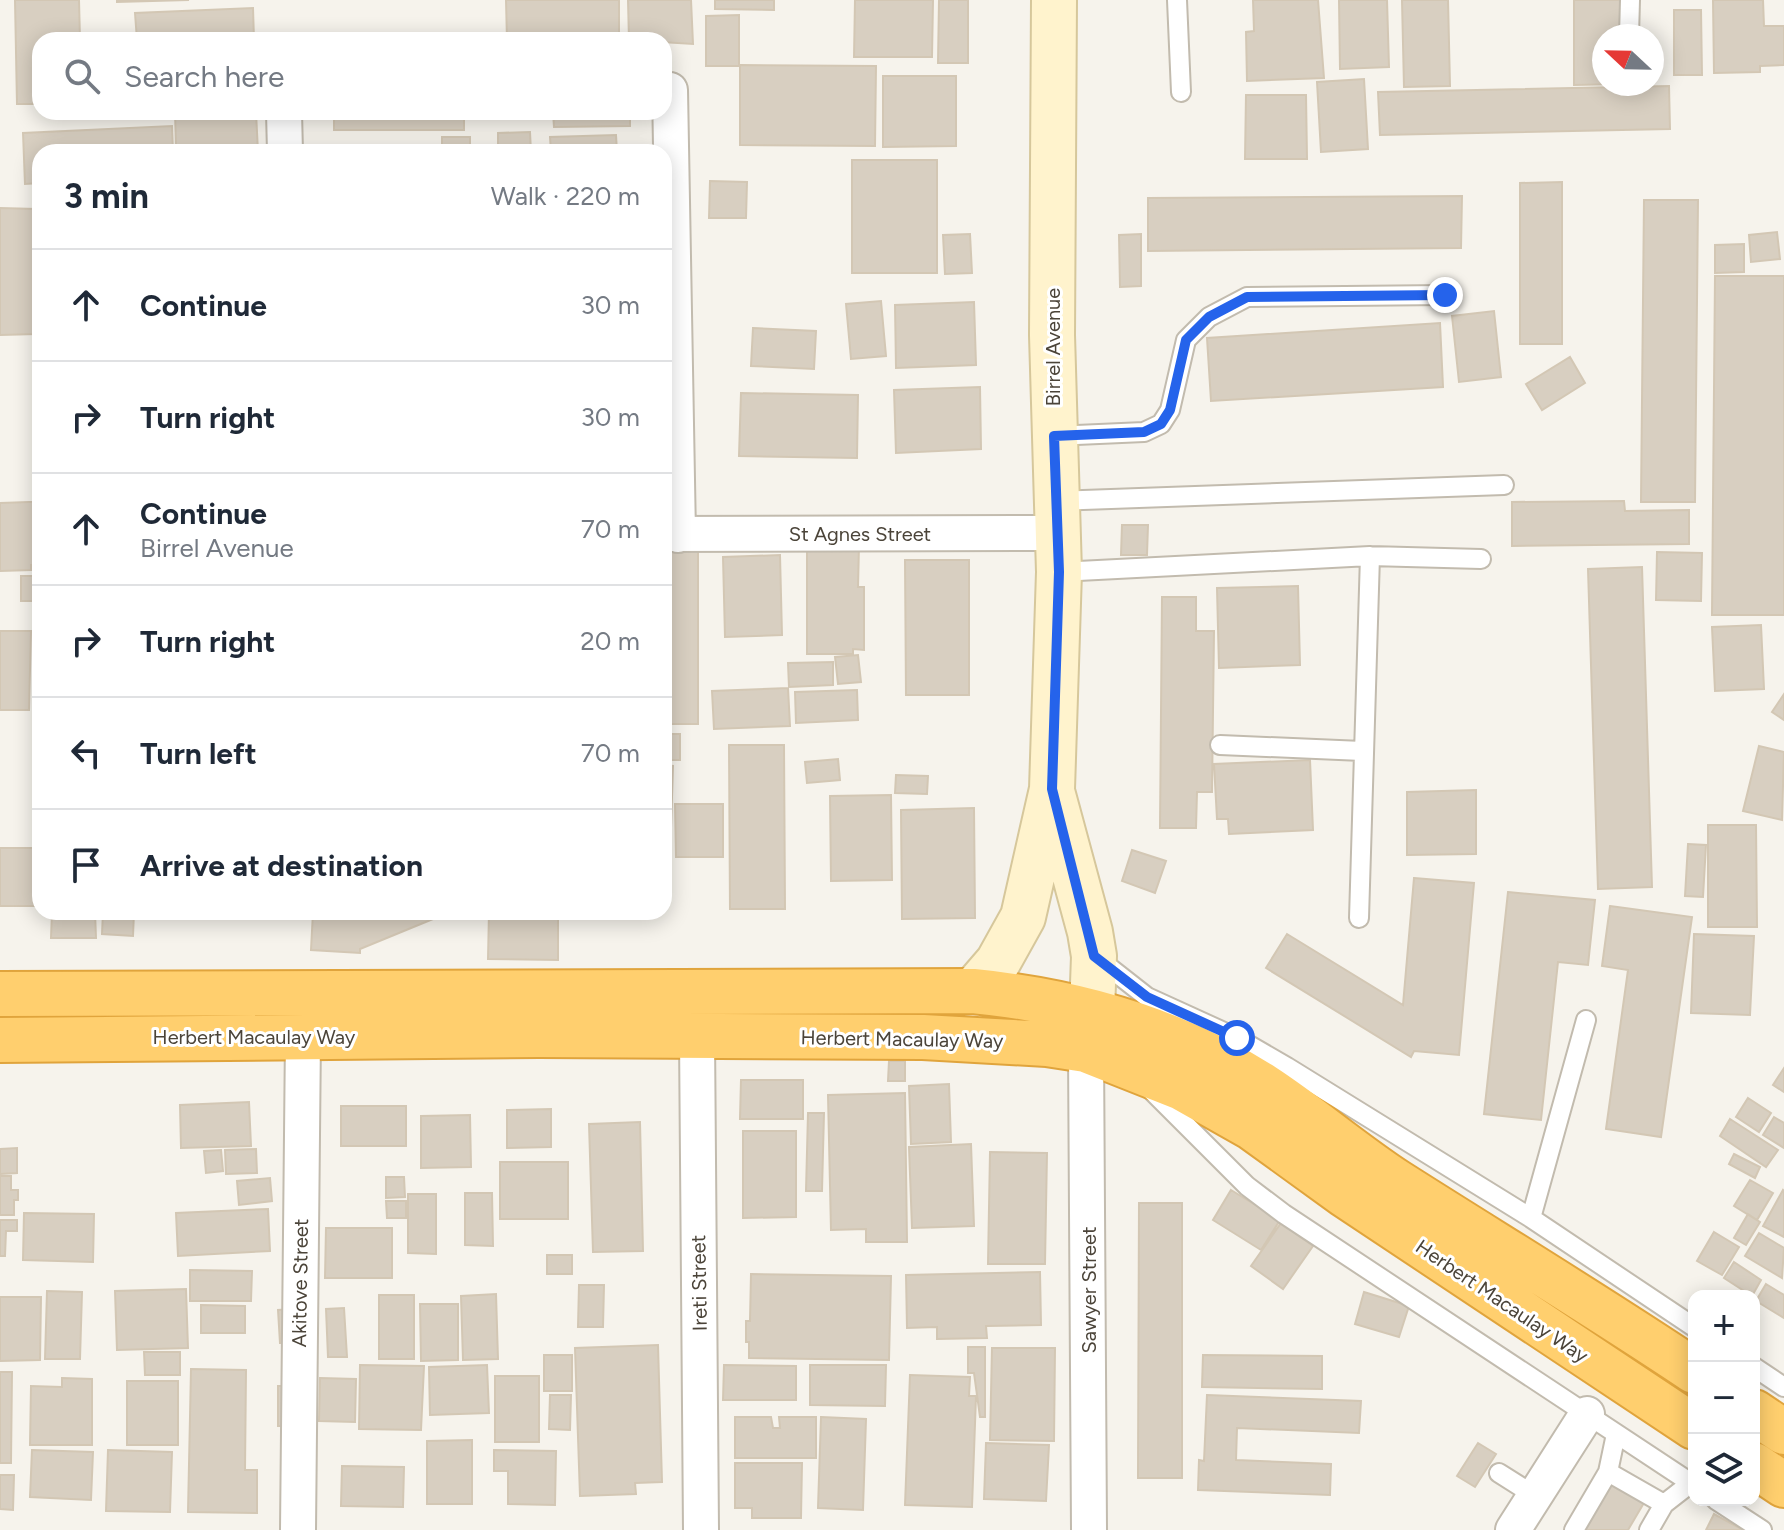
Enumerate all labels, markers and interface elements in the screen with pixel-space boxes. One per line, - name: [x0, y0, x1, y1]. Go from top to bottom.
- north arrow: [1592, 24, 1664, 96]
- search box: [32, 32, 672, 120]
- icon: search: [60, 54, 104, 98]
- text: Search here: [124, 58, 284, 95]
- text: 3 min: [64, 176, 149, 217]
- text: Walk · 220 m: [491, 180, 640, 212]
- route end: [1427, 277, 1463, 313]
- icon: ahead: [64, 283, 108, 327]
- text: Continue: [140, 287, 267, 324]
- street label: Birrel Avenue: [1041, 288, 1065, 406]
- text: 30 m: [581, 289, 640, 321]
- icon: right: [64, 395, 108, 439]
- text: Turn right: [140, 399, 275, 436]
- text: 30 m: [581, 401, 640, 433]
- text: Continue: [140, 495, 267, 532]
- icon: ahead: [64, 507, 108, 551]
- text: 70 m: [581, 513, 640, 545]
- street label: St Agnes Street: [789, 522, 931, 546]
- text: Birrel Avenue: [140, 532, 294, 564]
- icon: right: [64, 619, 108, 663]
- text: Turn right: [140, 623, 275, 660]
- text: 20 m: [580, 625, 640, 657]
- icon: left: [64, 731, 108, 775]
- text: Turn left: [140, 735, 257, 772]
- text: 70 m: [581, 737, 640, 769]
- icon: arrive: [64, 843, 108, 887]
- text: Arrive at destination: [140, 847, 423, 884]
- route start: [1219, 1020, 1255, 1056]
- street label: Herbert Macaulay Way: [153, 1025, 356, 1049]
- street label: Herbert Macaulay Way: [800, 1025, 1004, 1053]
- street label: Akitove Street: [287, 1218, 313, 1348]
- street label: Sawyer Street: [1077, 1227, 1101, 1353]
- street label: Herbert Macaulay Way: [1411, 1234, 1593, 1368]
- street label: Ireti Street: [686, 1235, 712, 1331]
- map controls: [1688, 1290, 1760, 1506]
- button: +: [1688, 1290, 1760, 1362]
- button: −: [1688, 1362, 1760, 1434]
- button: layers: [1688, 1434, 1760, 1506]

